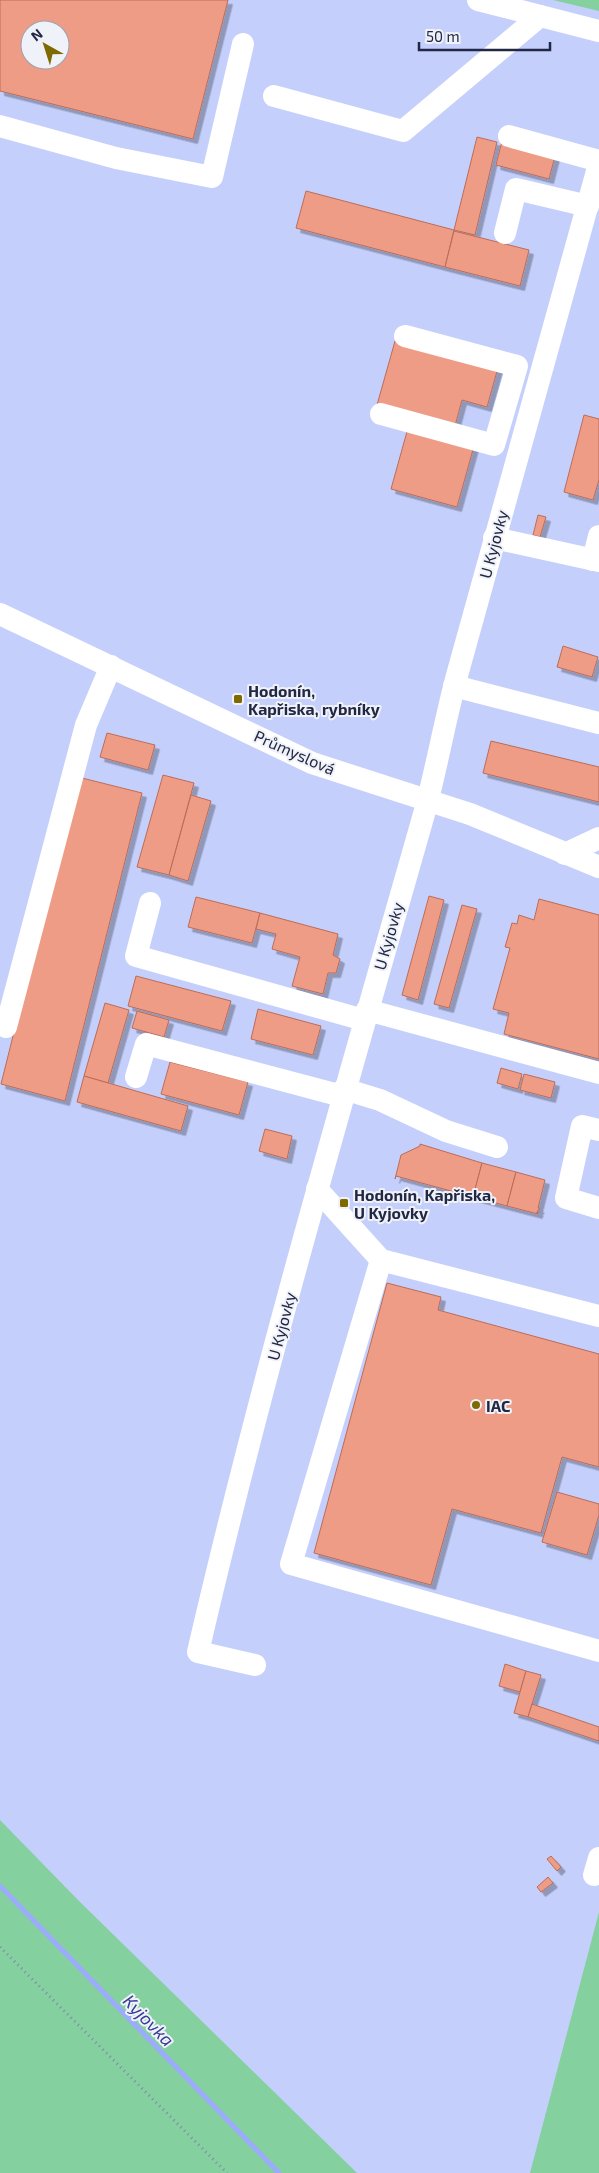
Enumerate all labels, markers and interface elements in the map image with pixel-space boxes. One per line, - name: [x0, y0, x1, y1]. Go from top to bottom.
- north arrow: [20, 20, 70, 70]
- scale bar: [419, 20, 550, 52]
- text: N: [27, 25, 46, 44]
- text: 50 m: [426, 27, 460, 45]
- street label: U Kyjovky: [475, 507, 512, 580]
- place label: Hodonín, Kapřiska, rybníky: [248, 681, 380, 719]
- marker: Hodonín, Kapřiska, rybníky: [232, 693, 244, 705]
- street label: Průmyslová: [252, 726, 338, 778]
- street label: U Kyjovky: [369, 899, 408, 972]
- place label: Hodonín, Kapřiska, U Kyjovky: [354, 1185, 495, 1223]
- marker: Hodonín, Kapřiska, U Kyjovky: [338, 1197, 350, 1209]
- street label: U Kyjovky: [263, 1289, 300, 1362]
- place label: IAC: [486, 1396, 510, 1415]
- marker: IAC: [470, 1399, 482, 1411]
- water label: Kyjovka: [119, 1989, 179, 2051]

